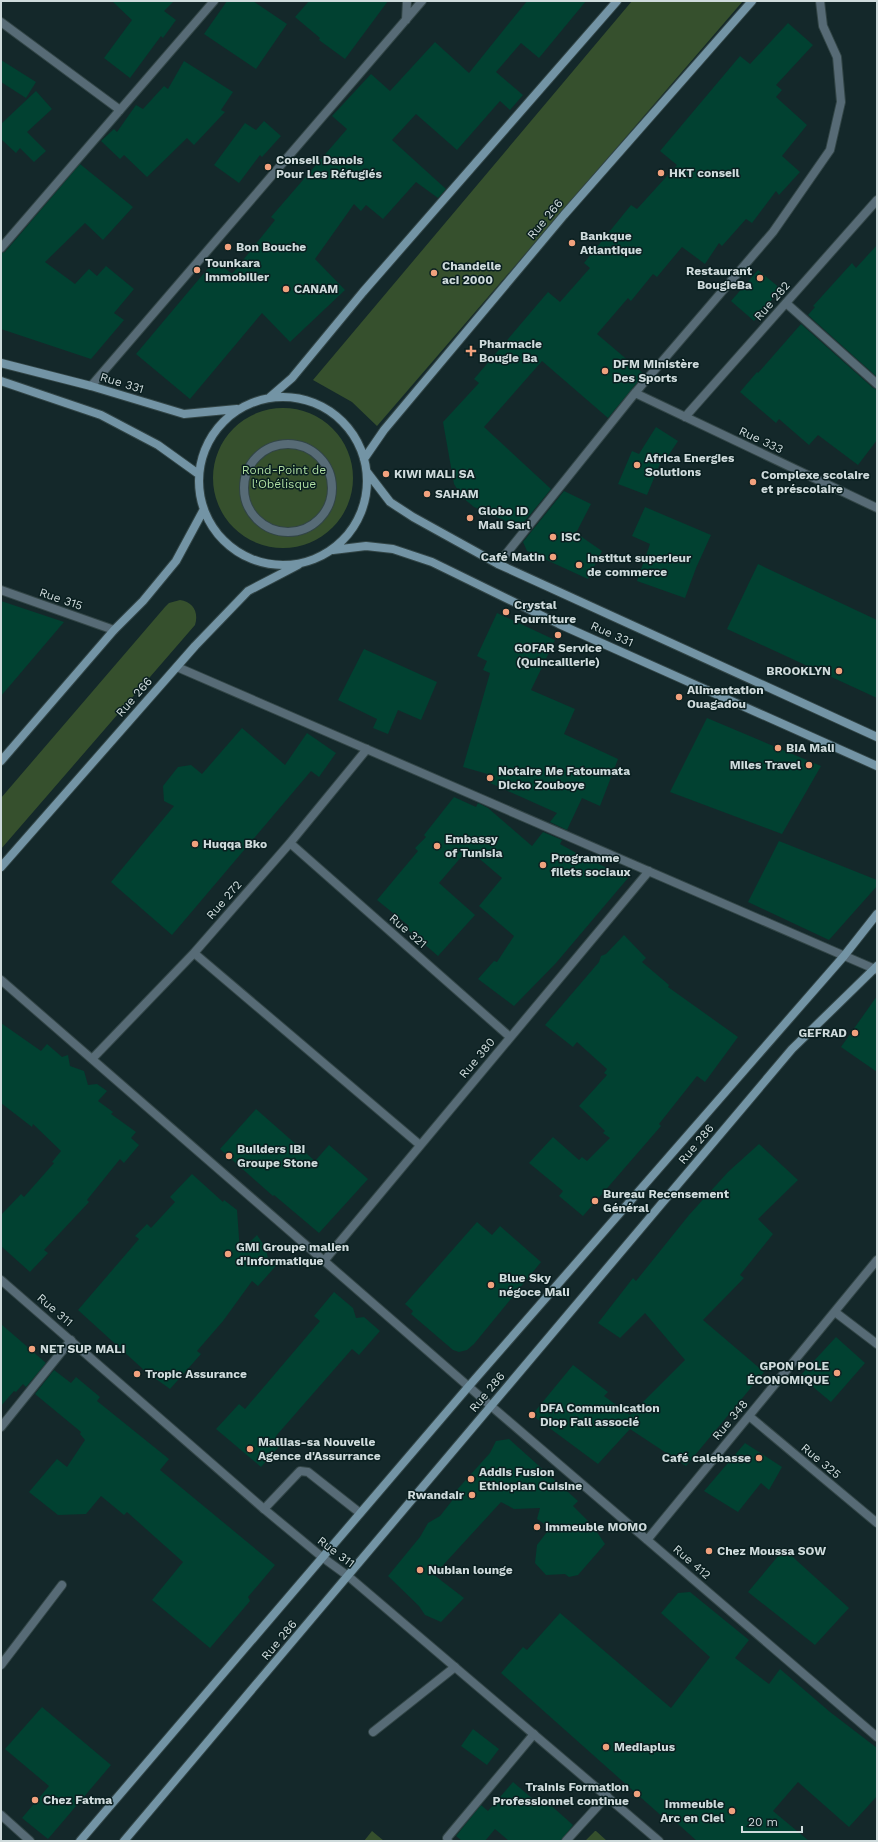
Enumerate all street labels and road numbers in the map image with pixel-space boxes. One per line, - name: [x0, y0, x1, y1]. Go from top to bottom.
- street label: Rue 266: [524, 196, 566, 242]
- street label: Rue 282: [751, 278, 793, 324]
- street label: Rue 331: [98, 370, 146, 396]
- street label: Rue 333: [737, 424, 785, 456]
- street label: Rue 315: [37, 585, 85, 613]
- street label: Rue 331: [589, 618, 635, 650]
- street label: Rue 266: [113, 674, 155, 720]
- street label: Rue 272: [203, 878, 245, 922]
- street label: Rue 321: [386, 911, 430, 951]
- street label: Rue 380: [456, 1035, 498, 1081]
- street label: Rue 286: [675, 1121, 717, 1167]
- street label: Rue 311: [34, 1291, 76, 1329]
- street label: Rue 286: [466, 1369, 508, 1415]
- street label: Rue 348: [709, 1397, 751, 1443]
- street label: Rue 325: [798, 1440, 844, 1482]
- street label: Rue 311: [315, 1534, 357, 1570]
- street label: Rue 412: [670, 1542, 714, 1582]
- street label: Rue 286: [258, 1617, 300, 1663]

